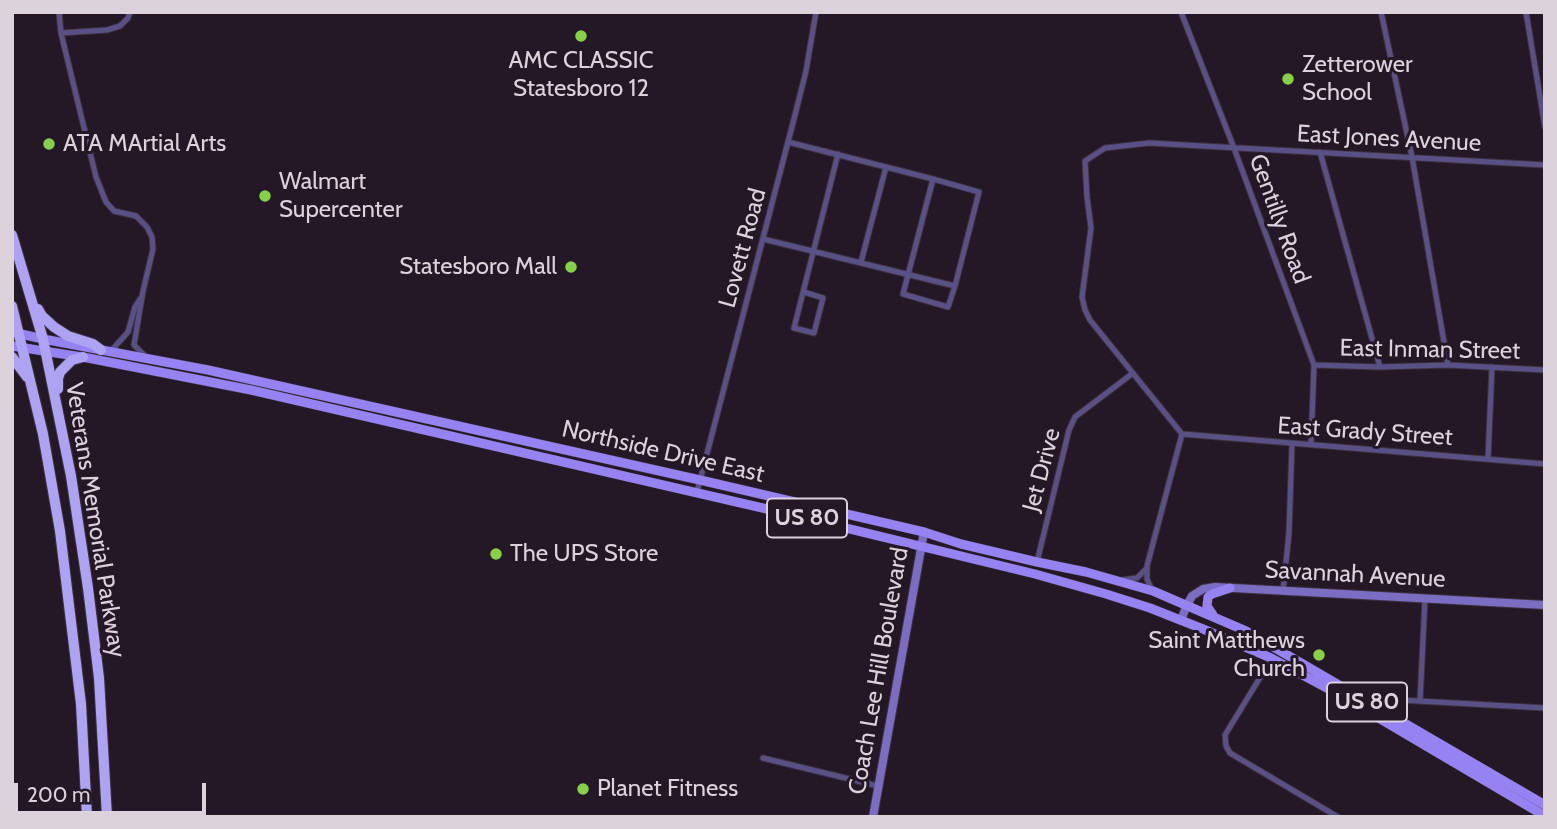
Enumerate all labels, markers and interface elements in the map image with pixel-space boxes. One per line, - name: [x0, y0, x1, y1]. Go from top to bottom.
- marker: AMC CLASSIC Statesboro 12: [573, 28, 589, 44]
- place label: AMC CLASSIC Statesboro 12: [509, 47, 653, 103]
- place label: Zetterower School: [1302, 51, 1413, 107]
- marker: Zetterower School: [1280, 71, 1296, 87]
- street label: East Jones Avenue: [1296, 120, 1482, 158]
- place label: ATA MArtial Arts: [63, 130, 226, 158]
- marker: ATA MArtial Arts: [41, 136, 57, 152]
- street label: Gentilly Road: [1242, 150, 1316, 288]
- place label: Walmart Supercenter: [279, 168, 402, 224]
- street label: Lovett Road: [713, 185, 773, 311]
- marker: Walmart Supercenter: [257, 188, 273, 204]
- place label: Statesboro Mall: [399, 253, 557, 281]
- marker: Statesboro Mall: [563, 259, 579, 275]
- street label: East Inman Street: [1339, 334, 1521, 366]
- street label: Veterans Memorial Parkway: [59, 380, 131, 660]
- street label: East Grady Street: [1276, 412, 1454, 452]
- street label: Northside Drive East: [559, 415, 767, 489]
- street label: Jet Drive: [1017, 425, 1067, 515]
- road number: US 80: [767, 498, 847, 538]
- place label: The UPS Store: [510, 540, 658, 568]
- street label: Coach Lee Hill Boulevard: [843, 545, 915, 797]
- marker: The UPS Store: [488, 546, 504, 562]
- street label: Savannah Avenue: [1264, 556, 1446, 594]
- place label: Saint Matthews Church: [1148, 627, 1305, 683]
- marker: Saint Matthews Church: [1311, 647, 1327, 663]
- road number: US 80: [1327, 682, 1407, 722]
- scale bar: [18, 770, 210, 814]
- place label: Planet Fitness: [597, 775, 738, 803]
- marker: Planet Fitness: [575, 781, 591, 797]
- text: 200 m: [27, 782, 90, 807]

